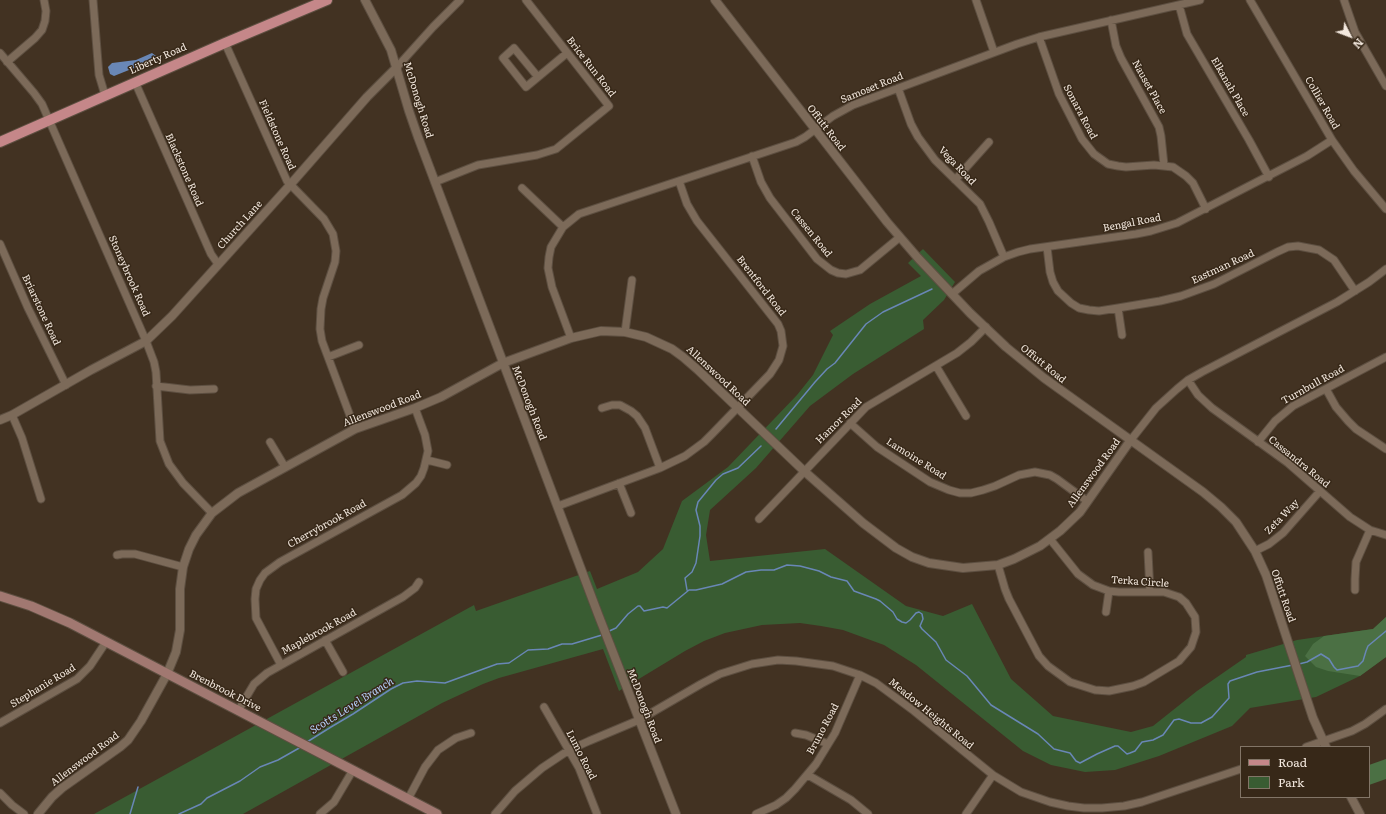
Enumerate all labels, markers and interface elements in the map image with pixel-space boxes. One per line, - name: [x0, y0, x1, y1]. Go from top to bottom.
- north arrow: [1330, 16, 1370, 56]
- street label: Brice Run Road: [564, 35, 618, 99]
- text: N: [1350, 35, 1368, 53]
- street label: Liberty Road: [128, 41, 188, 77]
- street label: Elkanah Place: [1208, 55, 1252, 119]
- street label: Nauset Place: [1129, 58, 1169, 116]
- street label: McDonogh Road: [401, 60, 435, 140]
- street label: Samoset Road: [839, 70, 905, 106]
- street label: Collier Road: [1302, 75, 1342, 131]
- street label: Sonara Road: [1061, 83, 1099, 141]
- street label: Fieldstone Road: [256, 98, 298, 172]
- street label: Offutt Road: [804, 103, 848, 153]
- street label: Blackstone Road: [163, 132, 205, 208]
- street label: Vega Road: [936, 144, 978, 188]
- street label: Church Lane: [215, 198, 265, 252]
- street label: Cassen Road: [788, 206, 834, 260]
- street label: Bengal Road: [1102, 212, 1162, 234]
- street label: Stoneybrook Road: [106, 234, 152, 318]
- street label: Eastman Road: [1190, 247, 1256, 287]
- street label: Brentford Road: [734, 253, 788, 319]
- street label: Briarstone Road: [19, 273, 63, 347]
- street label: Offutt Road: [1018, 342, 1068, 386]
- street label: Allenswood Road: [684, 343, 752, 409]
- street label: Turnbull Road: [1280, 363, 1346, 407]
- street label: McDonogh Road: [509, 364, 549, 442]
- street label: Allenswood Road: [341, 389, 423, 429]
- street label: Hamor Road: [814, 396, 864, 446]
- street label: Cassandra Road: [1266, 434, 1332, 490]
- street label: Lamoine Road: [884, 436, 948, 482]
- street label: Allenswood Road: [1065, 436, 1123, 510]
- street label: Cherrybrook Road: [286, 497, 368, 551]
- street label: Zeta Way: [1262, 497, 1302, 537]
- street label: Offutt Road: [1268, 568, 1298, 624]
- street label: Terka Circle: [1111, 574, 1169, 590]
- street label: Maplebrook Road: [279, 606, 359, 658]
- street label: Stephanie Road: [8, 662, 78, 710]
- street label: McDonogh Road: [624, 667, 664, 745]
- street label: Brenbrook Drive: [187, 668, 263, 714]
- water label: Scotts Level Branch: [308, 675, 396, 737]
- street label: Meadow Heights Road: [886, 676, 976, 752]
- street label: Bruno Road: [804, 701, 842, 757]
- street label: Lumo Road: [563, 728, 599, 782]
- street label: Allenswood Road: [48, 729, 122, 789]
- legend: [1240, 746, 1370, 798]
- text: Road: [1278, 753, 1307, 771]
- text: Park: [1278, 773, 1304, 791]

